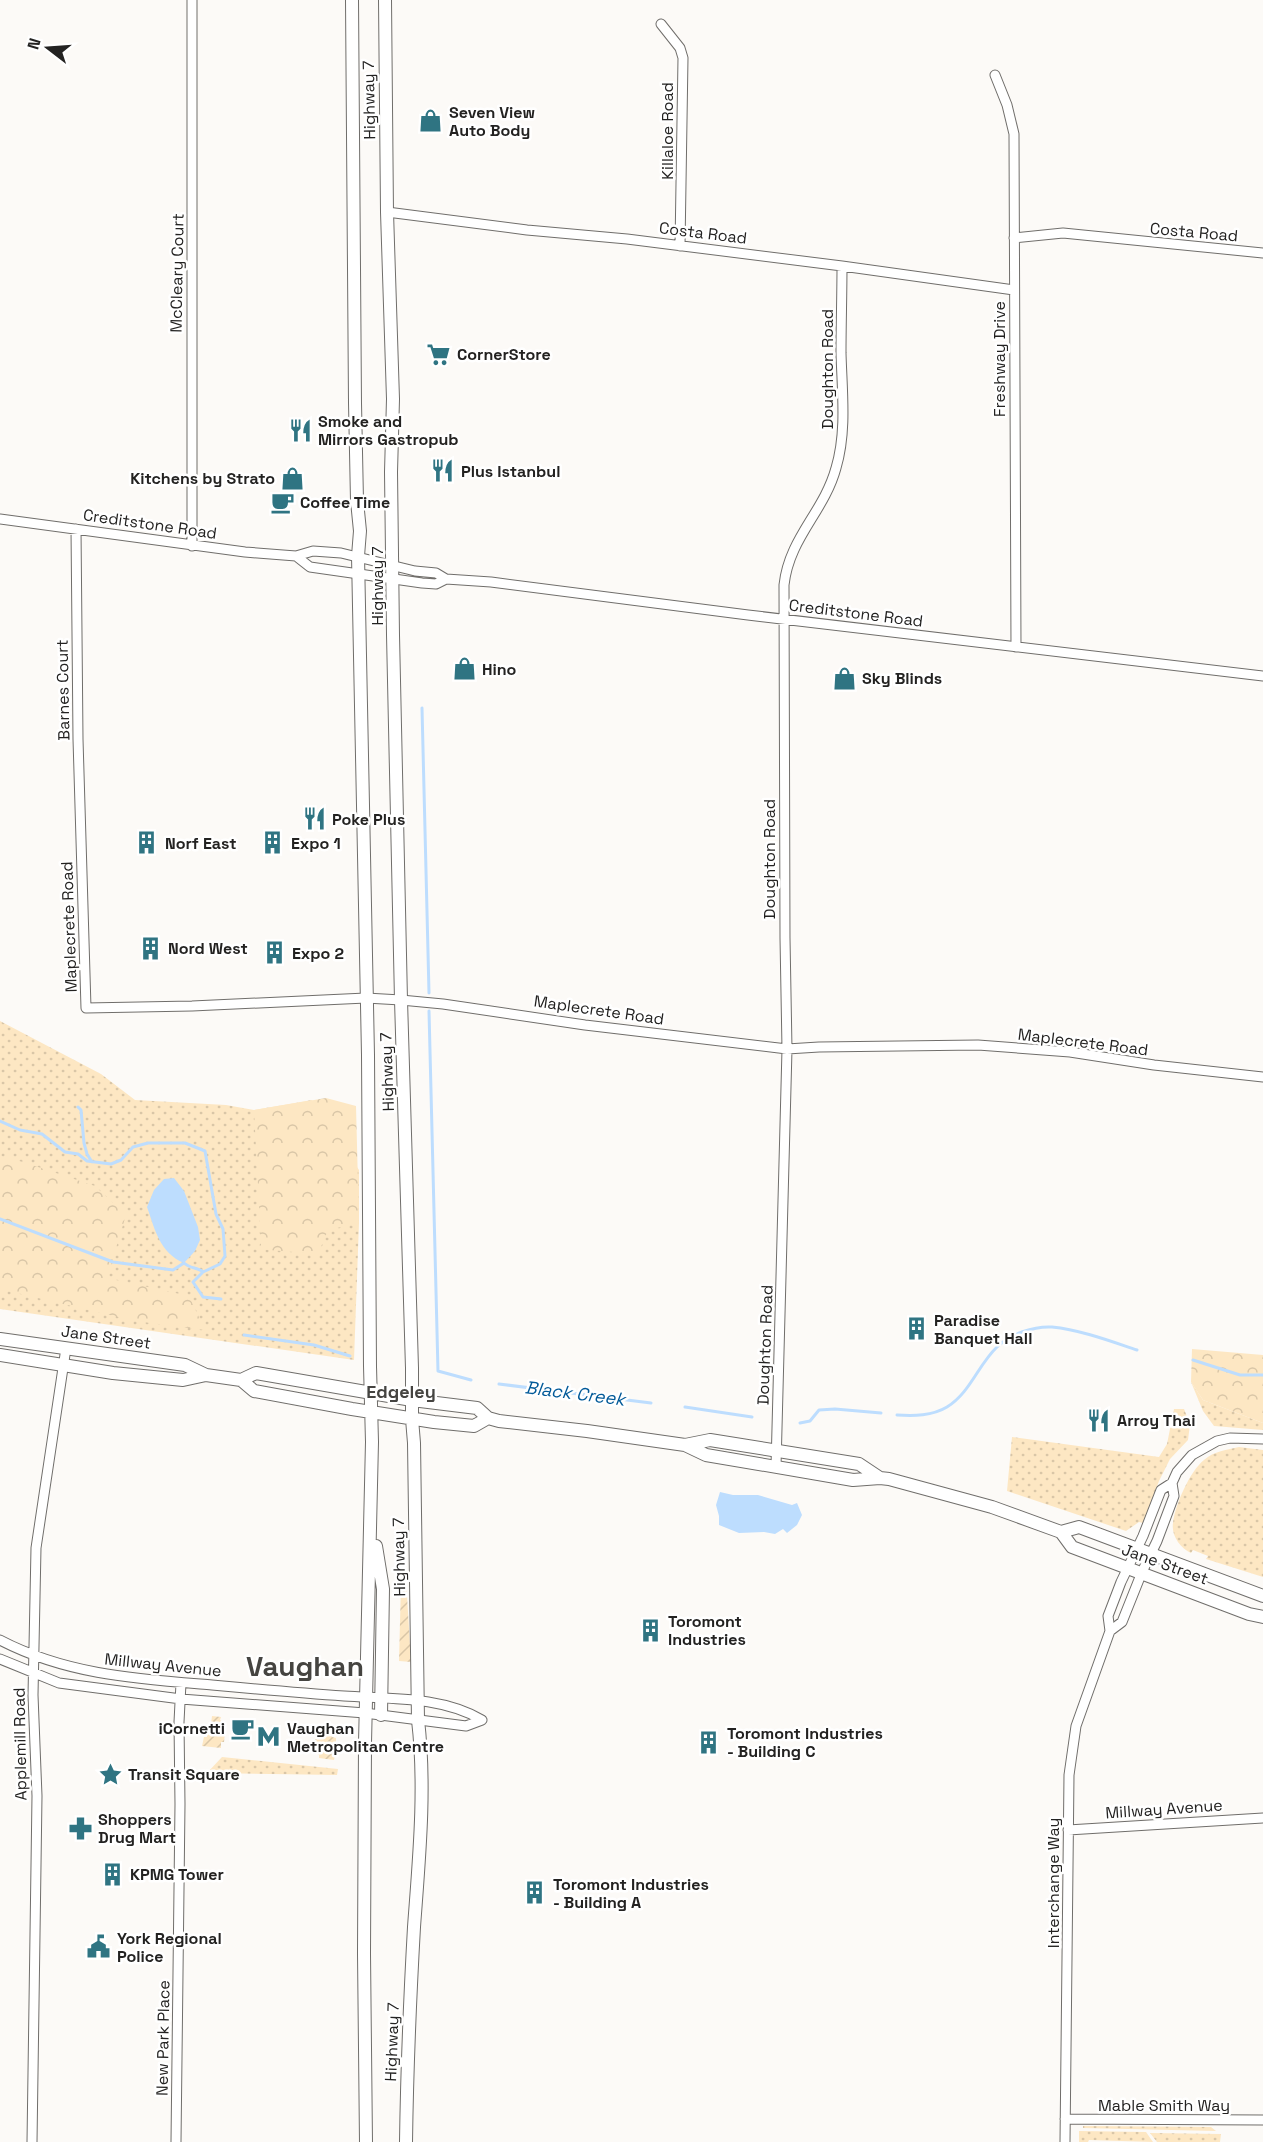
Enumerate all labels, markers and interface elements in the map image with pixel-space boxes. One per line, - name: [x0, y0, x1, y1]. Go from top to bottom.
- north arrow: [18, 18, 78, 78]
- text: N: [23, 36, 46, 52]
- street label: Highway 7: [358, 60, 380, 140]
- street label: Killaloe Road: [657, 82, 678, 180]
- place label: Seven View Auto Body: [449, 102, 535, 141]
- shop icon: Seven View Auto Body: [418, 108, 444, 134]
- street label: McCleary Court: [165, 213, 189, 333]
- street label: Costa Road: [658, 217, 748, 249]
- street label: Costa Road: [1149, 218, 1239, 246]
- street label: Freshway Drive: [989, 301, 1010, 417]
- street label: Doughton Road: [817, 309, 838, 429]
- supermarket icon: CornerStore: [426, 341, 452, 367]
- place label: CornerStore: [457, 344, 551, 365]
- place label: Smoke and Mirrors Gastropub: [318, 411, 459, 450]
- restaurant icon: Smoke and Mirrors Gastropub: [287, 417, 313, 443]
- restaurant icon: Plus Istanbul: [430, 458, 456, 484]
- place label: Plus Istanbul: [461, 461, 560, 482]
- shop icon: Kitchens by Strato: [280, 465, 306, 491]
- place label: Kitchens by Strato: [130, 468, 275, 489]
- cafe icon: Coffee Time: [269, 489, 295, 515]
- place label: Coffee Time: [300, 492, 390, 513]
- street label: Creditstone Road: [82, 504, 218, 544]
- street label: Highway 7: [367, 546, 388, 626]
- street label: Creditstone Road: [788, 594, 924, 632]
- street label: Barnes Court: [52, 639, 74, 741]
- shop icon: Hino: [451, 656, 477, 682]
- place label: Hino: [482, 659, 517, 680]
- shop icon: Sky Blinds: [831, 665, 857, 691]
- place label: Sky Blinds: [862, 668, 942, 689]
- street label: Doughton Road: [759, 799, 780, 919]
- restaurant icon: Poke Plus: [301, 806, 327, 832]
- place label: Poke Plus: [332, 809, 405, 830]
- building icon: Norf East: [134, 830, 160, 856]
- building icon: Expo 1: [260, 830, 286, 856]
- place label: Norf East: [165, 833, 236, 854]
- place label: Expo 1: [291, 833, 341, 854]
- street label: Maplecrete Road: [56, 861, 82, 993]
- building icon: Nord West: [137, 935, 163, 961]
- place label: Nord West: [168, 938, 248, 959]
- building icon: Expo 2: [261, 940, 287, 966]
- place label: Expo 2: [292, 943, 344, 964]
- street label: Maplecrete Road: [533, 990, 665, 1030]
- street label: Maplecrete Road: [1017, 1024, 1149, 1060]
- street label: Highway 7: [375, 1032, 399, 1112]
- street label: Doughton Road: [752, 1285, 778, 1405]
- place label: Paradise Banquet Hall: [934, 1310, 1032, 1349]
- building icon: Paradise Banquet Hall: [903, 1316, 929, 1342]
- street label: Jane Street: [60, 1320, 152, 1354]
- water label: Black Creek: [524, 1375, 629, 1411]
- district label: Edgeley: [366, 1380, 436, 1403]
- restaurant icon: Arroy Thai: [1086, 1407, 1112, 1433]
- place label: Arroy Thai: [1117, 1410, 1196, 1431]
- street label: Highway 7: [388, 1517, 410, 1597]
- street label: Jane Street: [1119, 1539, 1211, 1589]
- place label: Toromont Industries: [668, 1611, 746, 1650]
- building icon: Toromont Industries: [637, 1617, 663, 1643]
- street label: Millway Avenue: [103, 1648, 223, 1682]
- district label: Vaughan: [246, 1648, 364, 1684]
- street label: Applemill Road: [9, 1687, 31, 1801]
- cafe icon: iCornetti: [230, 1715, 256, 1741]
- place label: iCornetti: [158, 1718, 225, 1739]
- place label: Vaughan Metropolitan Centre: [287, 1718, 444, 1757]
- place label: Toromont Industries - Building C: [727, 1723, 883, 1762]
- metro station icon: Vaughan Metropolitan Centre: [256, 1724, 282, 1750]
- building icon: Toromont Industries - Building C: [696, 1729, 722, 1755]
- place icon: Transit Square: [97, 1761, 123, 1787]
- place label: Transit Square: [128, 1764, 240, 1785]
- street label: Millway Avenue: [1105, 1794, 1223, 1824]
- place label: Shoppers Drug Mart: [98, 1809, 176, 1848]
- pharmacy icon: Shoppers Drug Mart: [67, 1815, 93, 1841]
- street label: Interchange Way: [1043, 1818, 1064, 1948]
- building icon: KPMG Tower: [99, 1861, 125, 1887]
- place label: KPMG Tower: [130, 1864, 224, 1885]
- place label: Toromont Industries - Building A: [553, 1874, 709, 1913]
- building icon: Toromont Industries - Building A: [522, 1880, 548, 1906]
- place label: York Regional Police: [117, 1928, 222, 1967]
- public building icon: York Regional Police: [86, 1934, 112, 1960]
- street label: New Park Place: [151, 1980, 175, 2096]
- street label: Highway 7: [380, 2002, 404, 2082]
- street label: Mable Smith Way: [1098, 2095, 1230, 2116]

